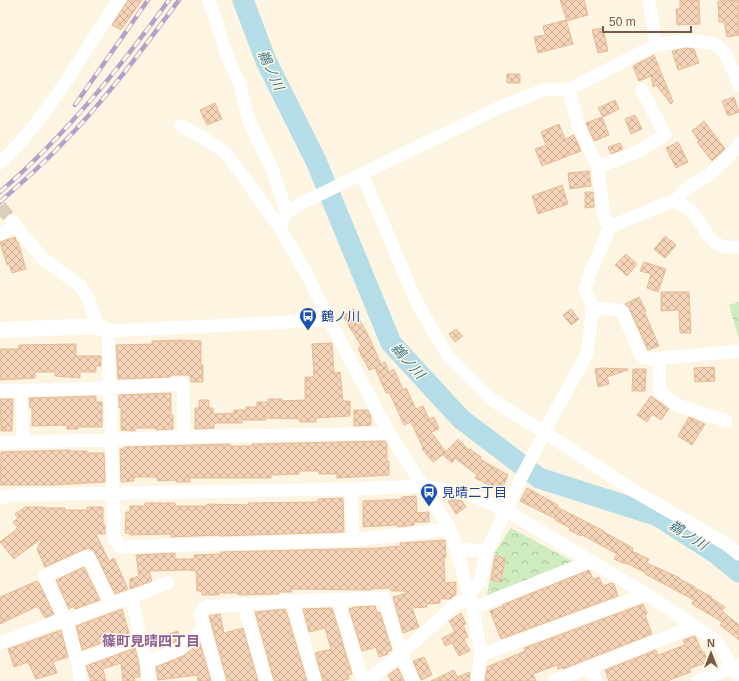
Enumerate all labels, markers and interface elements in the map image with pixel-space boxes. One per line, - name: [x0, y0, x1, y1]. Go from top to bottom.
- scale bar: [603, 8, 691, 34]
- text: 50 m: [609, 15, 636, 29]
- water label: 鵜ノ川: [255, 48, 288, 94]
- bus stop icon: 鶴ノ川: [298, 306, 318, 331]
- place label: 鶴ノ川: [321, 309, 360, 324]
- water label: 鵜ノ川: [388, 340, 429, 383]
- bus stop icon: 見晴二丁目: [419, 482, 439, 507]
- place label: 見晴二丁目: [442, 485, 507, 500]
- water label: 鵜ノ川: [666, 517, 712, 554]
- district label: 篠町見晴四丁目: [102, 633, 200, 649]
- north arrow: [691, 633, 731, 673]
- text: N: [707, 637, 715, 649]

